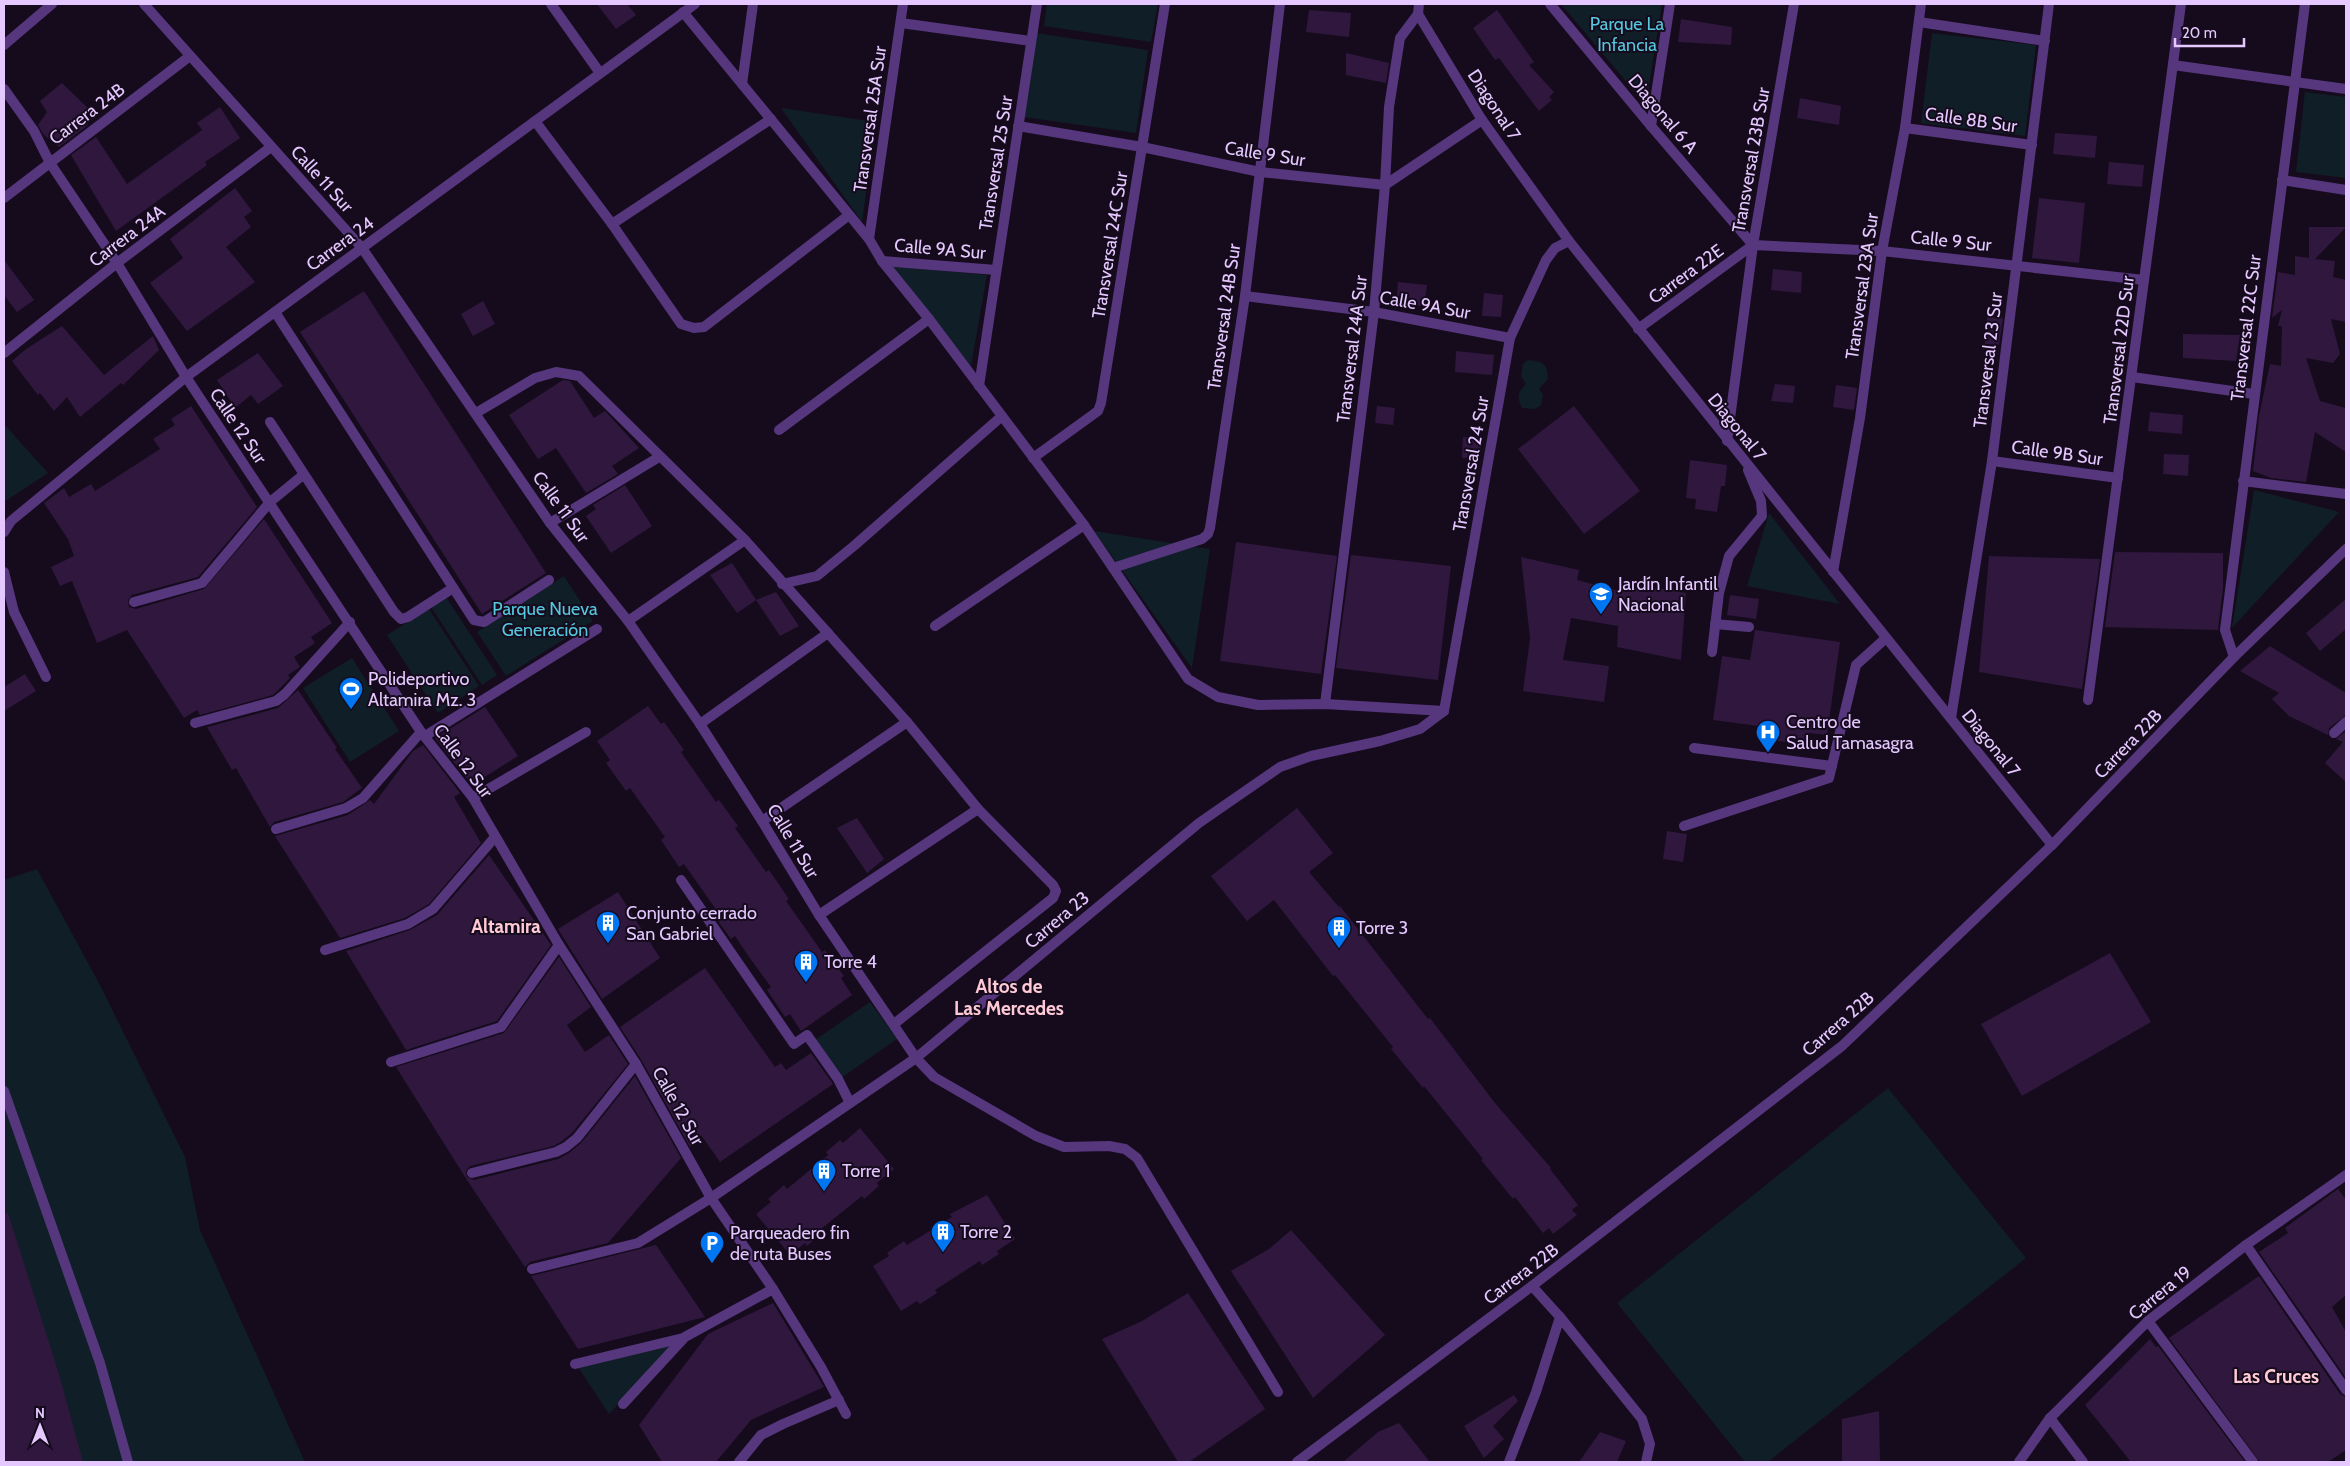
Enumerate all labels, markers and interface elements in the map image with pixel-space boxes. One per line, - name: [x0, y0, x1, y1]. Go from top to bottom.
- park label: Parque La Infancia: [1590, 13, 1665, 56]
- scale bar: [2175, 15, 2244, 47]
- text: 20 m: [2182, 24, 2217, 42]
- street label: Transversal 25A Sur: [849, 44, 891, 194]
- street label: Diagonal 7: [1463, 65, 1525, 145]
- street label: Diagonal 6 A: [1624, 70, 1702, 158]
- street label: Carrera 24B: [45, 78, 129, 150]
- street label: Transversal 23B Sur: [1727, 85, 1775, 234]
- street label: Transversal 25 Sur: [974, 94, 1018, 232]
- street label: Calle 8B Sur: [1924, 103, 2019, 137]
- street label: Calle 9 Sur: [1223, 137, 1307, 171]
- street label: Calle 11 Sur: [286, 141, 358, 217]
- street label: Transversal 24C Sur: [1088, 170, 1133, 320]
- street label: Carrera 24A: [85, 200, 169, 272]
- street label: Transversal 23A Sur: [1841, 211, 1883, 361]
- street label: Carrera 24: [302, 212, 378, 276]
- street label: Calle 9 Sur: [1909, 226, 1993, 256]
- street label: Calle 9A Sur: [893, 234, 987, 264]
- street label: Carrera 22E: [1644, 239, 1728, 309]
- street label: Transversal 24B Sur: [1203, 242, 1245, 392]
- street label: Transversal 22C Sur: [2226, 253, 2266, 402]
- street label: Transversal 24A Sur: [1332, 274, 1372, 424]
- street label: Transversal 22D Sur: [2099, 274, 2139, 425]
- street label: Calle 9A Sur: [1378, 286, 1472, 324]
- street label: Transversal 23 Sur: [1969, 291, 2007, 429]
- street label: Calle 12 Sur: [205, 384, 271, 468]
- street label: Diagonal 7: [1703, 389, 1771, 465]
- street label: Transversal 24 Sur: [1448, 394, 1494, 533]
- street label: Calle 9B Sur: [2010, 436, 2104, 470]
- street label: Calle 11 Sur: [528, 467, 594, 547]
- place label: Jardín Infantil Nacional: [1617, 573, 1718, 616]
- school or university icon: Jardín Infantil Nacional: [1588, 581, 1614, 615]
- park label: Parque Nueva Generación: [492, 598, 598, 641]
- place label: Polideportivo Altamira Mz. 3: [368, 668, 476, 711]
- sports icon: Polideportivo Altamira Mz. 3: [338, 676, 364, 710]
- street label: Diagonal 7: [1957, 705, 2025, 781]
- street label: Carrera 22B: [2090, 705, 2167, 783]
- place label: Centro de Salud Tamasagra: [1786, 711, 1914, 754]
- hospital icon: Centro de Salud Tamasagra: [1755, 719, 1781, 753]
- street label: Calle 12 Sur: [429, 720, 497, 803]
- street label: Calle 11 Sur: [762, 800, 824, 882]
- street label: Carrera 23: [1020, 887, 1094, 953]
- place label: Conjunto cerrado San Gabriel: [626, 902, 757, 945]
- building icon: Conjunto cerrado San Gabriel: [595, 910, 621, 944]
- district label: Altamira: [471, 915, 541, 938]
- building icon: Torre 3: [1326, 915, 1352, 949]
- place label: Torre 3: [1356, 917, 1408, 939]
- building icon: Torre 4: [793, 949, 819, 983]
- place label: Torre 4: [824, 951, 877, 973]
- district label: Altos de Las Mercedes: [954, 975, 1064, 1020]
- street label: Carrera 22B: [1798, 987, 1879, 1061]
- street label: Calle 12 Sur: [647, 1063, 709, 1149]
- building icon: Torre 1: [811, 1158, 837, 1192]
- place label: Torre 1: [842, 1160, 890, 1182]
- building icon: Torre 2: [930, 1219, 956, 1253]
- place label: Torre 2: [960, 1221, 1012, 1243]
- place label: Parqueadero fin de ruta Buses: [730, 1222, 850, 1265]
- parking icon: Parqueadero fin de ruta Buses: [699, 1230, 725, 1264]
- street label: Carrera 22B: [1479, 1239, 1563, 1309]
- street label: Carrera 19: [2124, 1261, 2196, 1325]
- district label: Las Cruces: [2233, 1365, 2319, 1388]
- north arrow: [15, 1401, 65, 1451]
- text: N: [35, 1404, 45, 1422]

